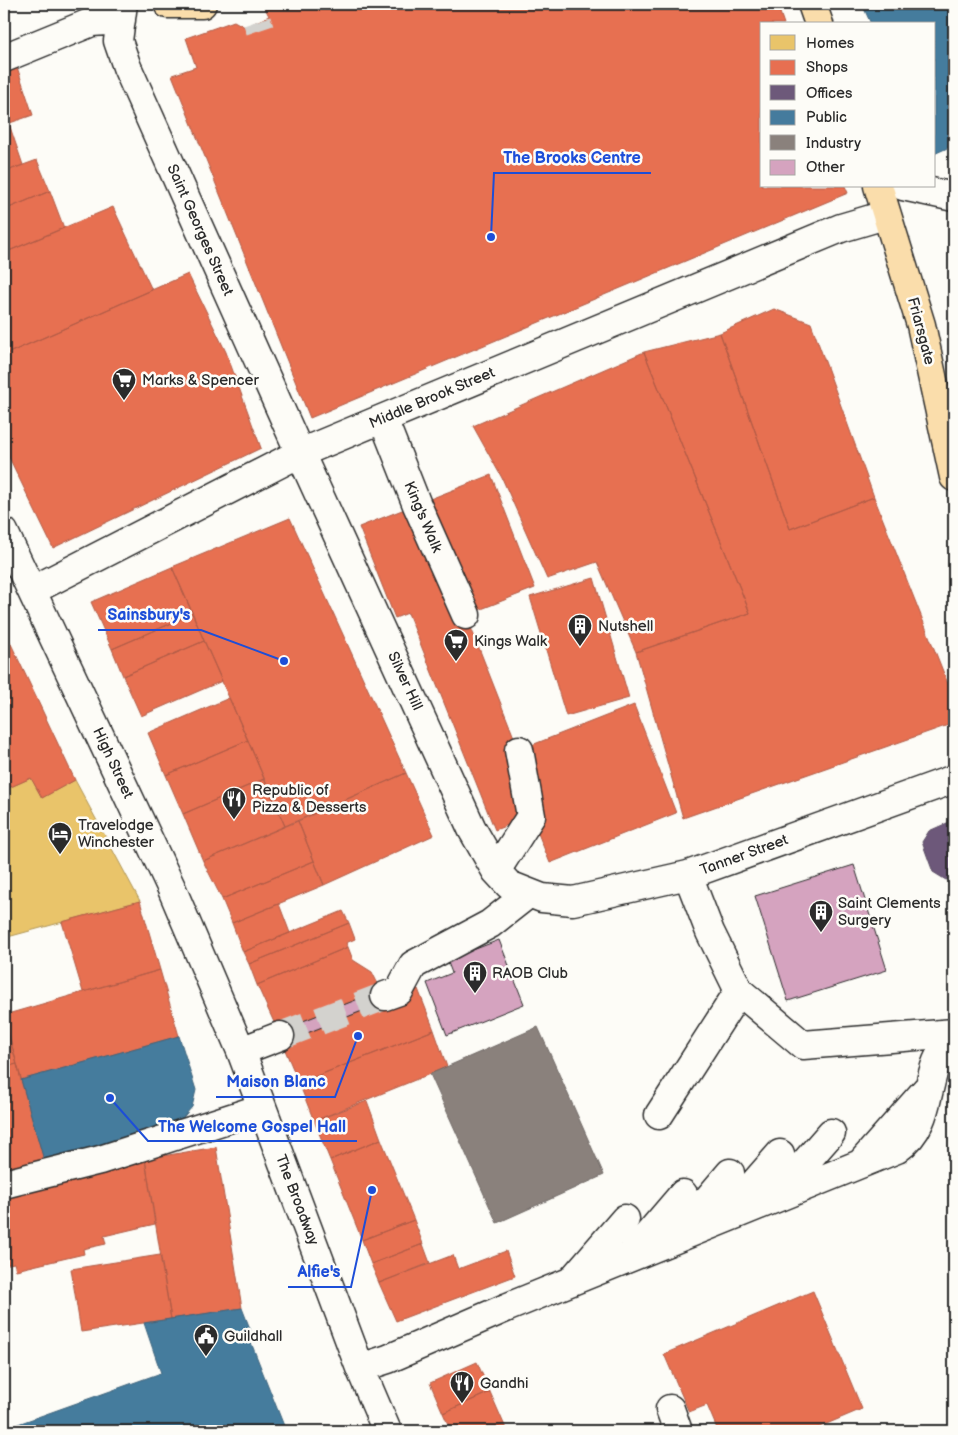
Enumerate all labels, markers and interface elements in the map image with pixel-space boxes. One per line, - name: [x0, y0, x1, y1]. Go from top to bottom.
- legend: [760, 22, 936, 188]
- text: Homes: [806, 34, 855, 53]
- text: Shops: [806, 58, 849, 77]
- text: Offices: [806, 84, 853, 103]
- text: Public: [806, 108, 847, 127]
- text: Industry: [806, 134, 861, 153]
- callout: The Brooks Centre: [494, 142, 651, 173]
- text: The Brooks Centre: [503, 149, 641, 168]
- text: Other: [806, 158, 845, 177]
- street label: Saint Georges Street: [162, 161, 238, 299]
- street label: Friarsgate: [903, 295, 939, 367]
- street label: Middle Brook Street: [366, 363, 498, 433]
- supermarket icon: Marks & Spencer: [111, 367, 137, 401]
- place label: Marks & Spencer: [142, 371, 259, 390]
- street label: King's Walk: [399, 479, 447, 556]
- callout: Sainsbury's: [98, 599, 201, 630]
- text: Sainsbury's: [108, 606, 191, 625]
- building icon: Nutshell: [567, 613, 593, 647]
- place label: Nutshell: [598, 617, 653, 636]
- supermarket icon: Kings Walk: [443, 628, 469, 662]
- place label: Kings Walk: [474, 632, 548, 651]
- street label: Silver Hill: [383, 649, 427, 713]
- street label: High Street: [88, 724, 138, 802]
- place label: Republic of Pizza & Desserts: [252, 781, 367, 817]
- restaurant icon: Republic of Pizza & Desserts: [221, 786, 247, 820]
- place label: Travelodge Winchester: [78, 816, 155, 852]
- hotel icon: Travelodge Winchester: [47, 821, 73, 855]
- street label: Tanner Street: [697, 830, 791, 880]
- place label: Saint Clements Surgery: [838, 894, 941, 930]
- building icon: Saint Clements Surgery: [808, 899, 834, 933]
- building icon: RAOB Club: [462, 960, 488, 994]
- place label: RAOB Club: [492, 964, 569, 983]
- callout: Maison Blanc: [216, 1066, 335, 1097]
- text: Maison Blanc: [226, 1073, 326, 1092]
- callout: The Welcome Gospel Hall: [148, 1110, 357, 1141]
- text: The Welcome Gospel Hall: [158, 1118, 346, 1137]
- street label: The Broadway: [271, 1152, 323, 1248]
- callout: Alfie's: [288, 1256, 351, 1287]
- text: Alfie's: [297, 1263, 341, 1282]
- public building icon: Guildhall: [193, 1323, 219, 1357]
- place label: Guildhall: [224, 1327, 282, 1346]
- restaurant icon: Gandhi: [449, 1370, 475, 1404]
- place label: Gandhi: [480, 1374, 529, 1393]

